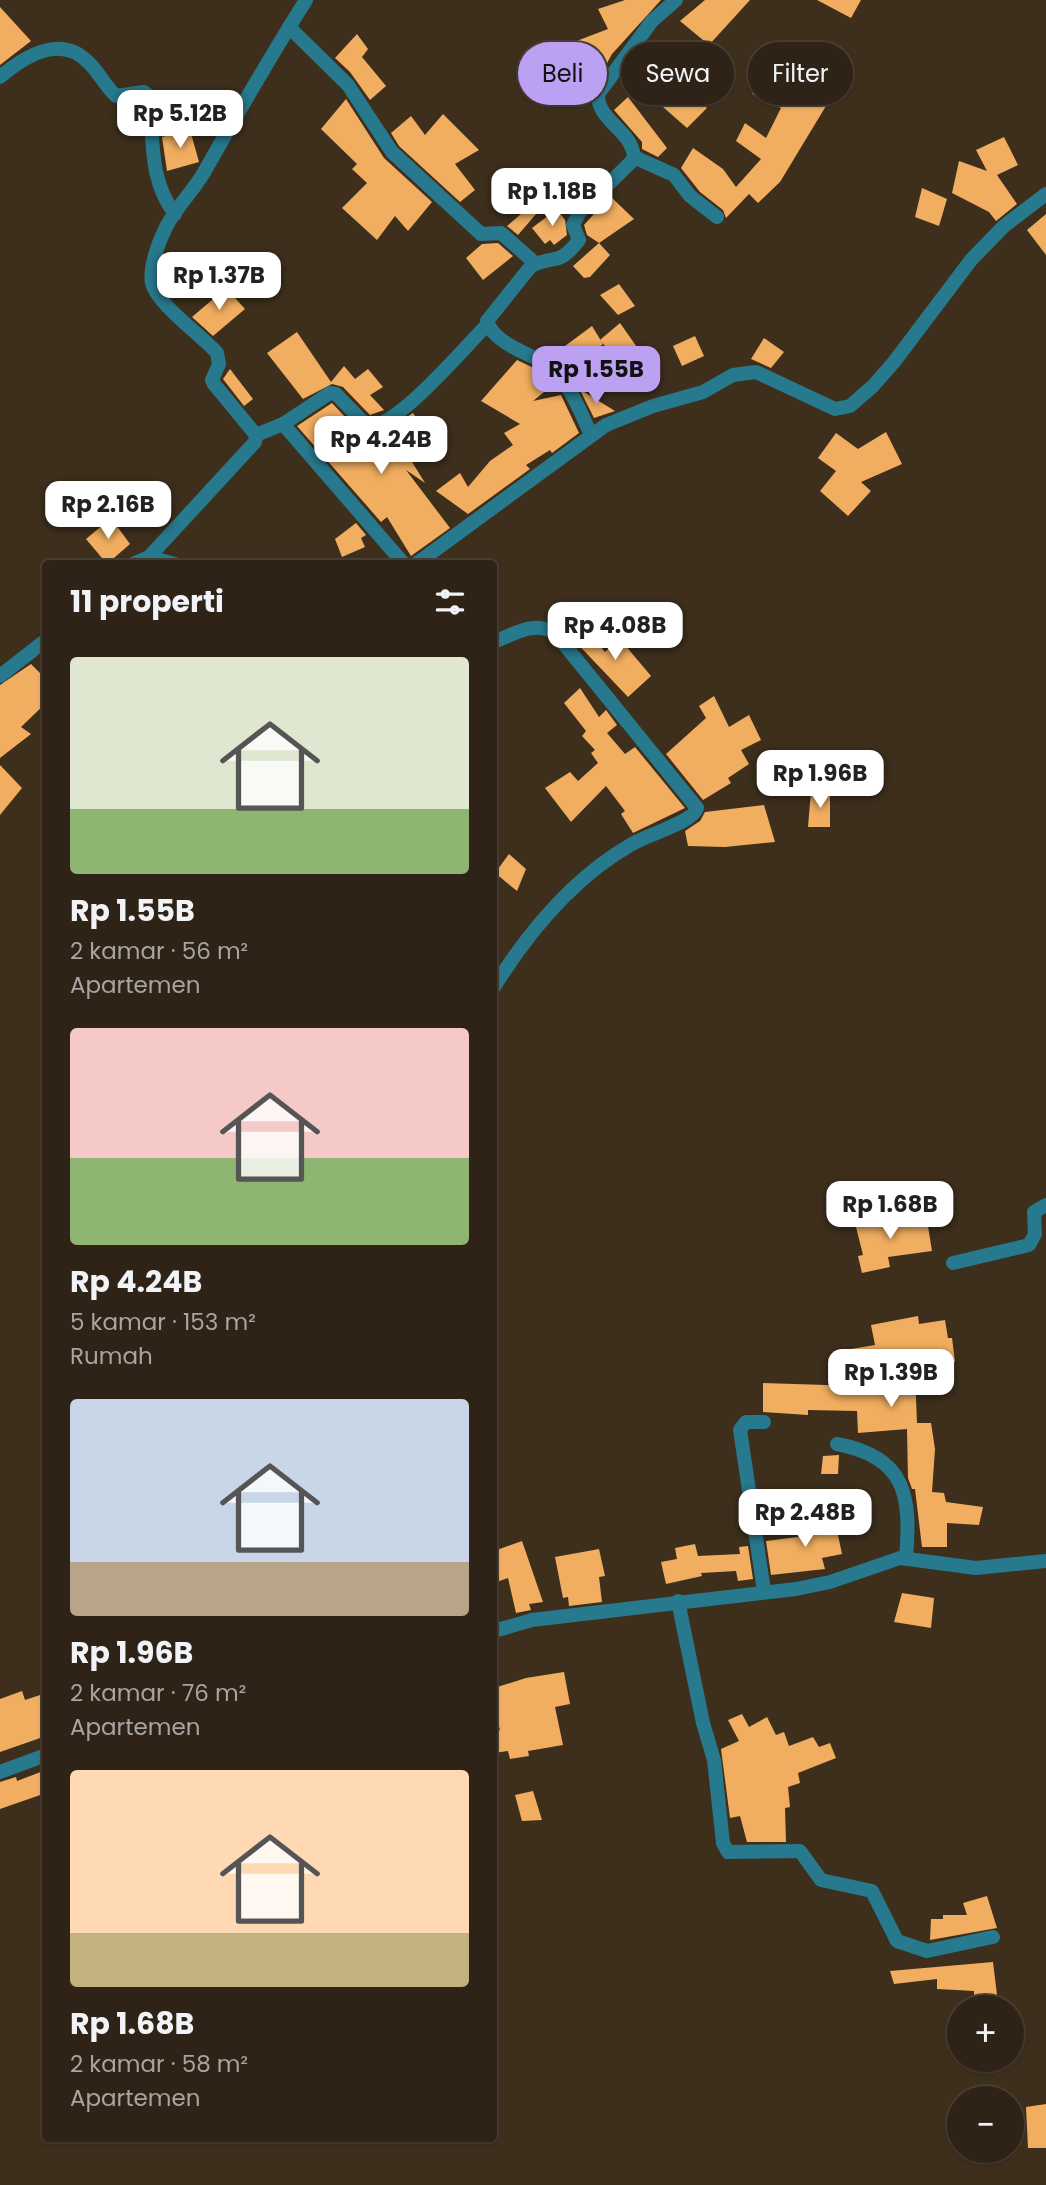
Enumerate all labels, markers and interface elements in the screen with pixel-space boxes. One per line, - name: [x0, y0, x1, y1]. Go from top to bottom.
- chip: Beli: [518, 42, 607, 105]
- chip: Sewa: [621, 42, 734, 105]
- chip: Filter: [748, 42, 853, 105]
- pin: Rp 5.12B: [108, 90, 252, 150]
- text: Rp 5.12B: [133, 97, 227, 129]
- pin: Rp 1.18B: [480, 168, 624, 228]
- text: Rp 1.18B: [507, 175, 597, 207]
- pin: Rp 1.37B: [147, 252, 291, 312]
- text: Rp 1.37B: [173, 259, 265, 291]
- pin: Rp 1.55B: [524, 346, 668, 406]
- text: Rp 1.55B: [548, 353, 644, 385]
- pin: Rp 4.24B: [309, 416, 453, 476]
- text: Rp 4.24B: [330, 423, 432, 455]
- pin: Rp 2.16B: [36, 482, 180, 541]
- text: Rp 2.16B: [61, 488, 155, 520]
- text: 11 properti: [70, 580, 224, 623]
- icon: filters: [431, 583, 469, 621]
- pin: Rp 4.08B: [543, 602, 687, 662]
- text: Rp 4.08B: [564, 609, 666, 641]
- icon: home: [207, 703, 333, 829]
- pin: Rp 1.96B: [748, 750, 892, 810]
- text: Rp 1.96B: [773, 757, 867, 789]
- text: Rp 1.55B: [70, 889, 195, 932]
- text: 2 kamar · 56 m²: [70, 935, 248, 967]
- text: Apartemen: [70, 969, 200, 1001]
- icon: home: [207, 1074, 333, 1200]
- pin: Rp 1.68B: [818, 1182, 962, 1241]
- text: Rp 1.68B: [842, 1188, 938, 1220]
- text: Rp 4.24B: [70, 1260, 202, 1303]
- text: 5 kamar · 153 m²: [70, 1306, 256, 1338]
- text: Rumah: [70, 1340, 153, 1372]
- pin: Rp 1.39B: [819, 1350, 963, 1409]
- text: Rp 1.39B: [844, 1356, 938, 1388]
- icon: home: [207, 1445, 333, 1571]
- pin: Rp 2.48B: [733, 1490, 877, 1549]
- text: Rp 2.48B: [755, 1496, 855, 1528]
- text: Rp 1.96B: [70, 1631, 193, 1674]
- text: 2 kamar · 76 m²: [70, 1677, 246, 1709]
- text: Apartemen: [70, 1711, 200, 1743]
- icon: home: [207, 1816, 333, 1942]
- map controls: [947, 1995, 1024, 2163]
- button: +: [947, 1995, 1024, 2072]
- text: Rp 1.68B: [70, 2002, 194, 2045]
- text: 2 kamar · 58 m²: [70, 2048, 248, 2080]
- text: Apartemen: [70, 2082, 200, 2114]
- button: −: [947, 2086, 1024, 2163]

